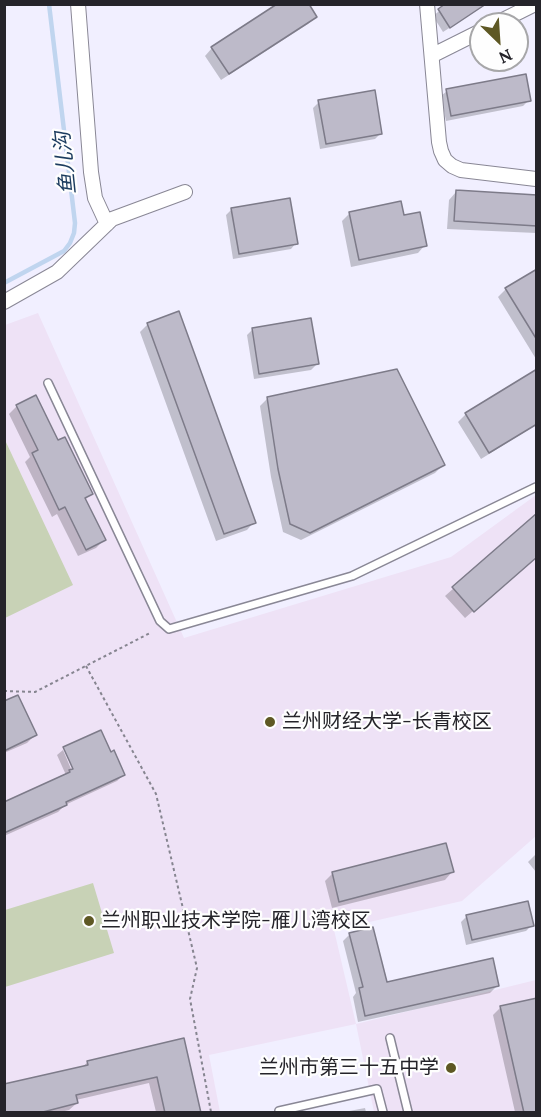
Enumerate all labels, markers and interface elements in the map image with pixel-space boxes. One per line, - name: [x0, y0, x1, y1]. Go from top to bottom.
- north arrow: [469, 12, 529, 72]
- text: N: [496, 45, 516, 68]
- water label: 鱼儿沟: [50, 130, 82, 196]
- place label: 兰州财经大学-长青校区: [282, 710, 492, 734]
- marker: 兰州财经大学-长青校区: [263, 715, 277, 729]
- place label: 兰州职业技术学院-雁儿湾校区: [101, 909, 371, 933]
- marker: 兰州职业技术学院-雁儿湾校区: [82, 914, 96, 928]
- place label: 兰州市第三十五中学: [259, 1056, 439, 1080]
- marker: 兰州市第三十五中学: [444, 1061, 458, 1075]

